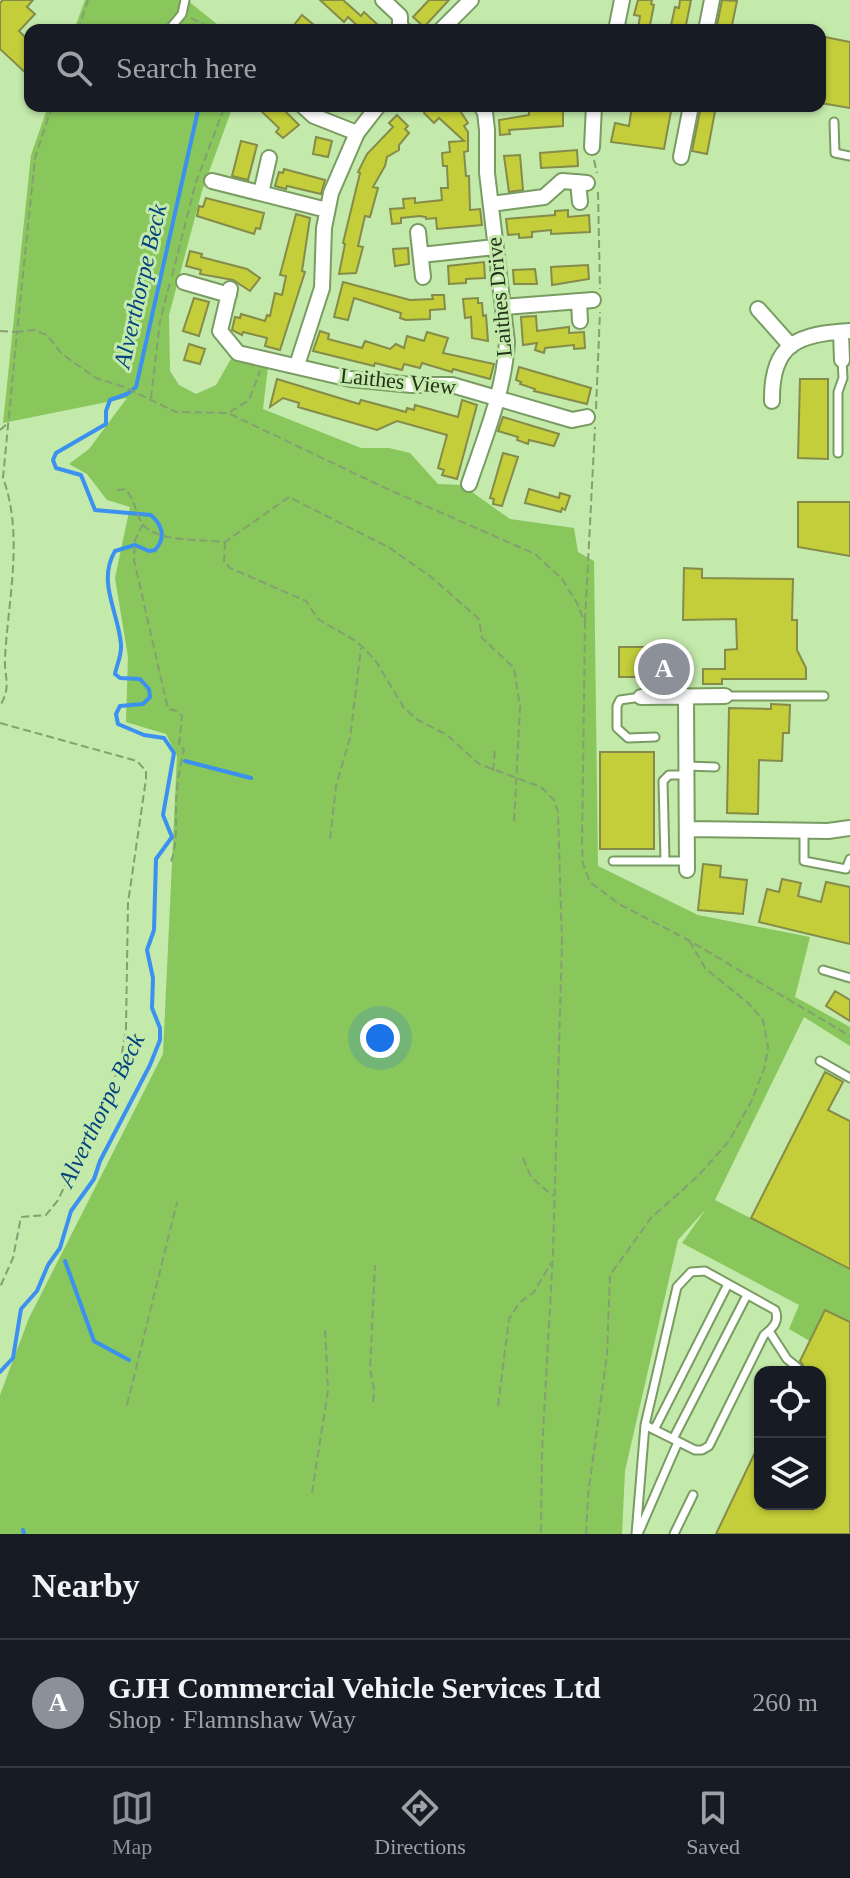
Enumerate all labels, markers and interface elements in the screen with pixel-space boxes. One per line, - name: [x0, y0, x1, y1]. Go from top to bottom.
- search box: [24, 24, 826, 112]
- icon: search: [52, 46, 96, 90]
- text: Search here: [116, 51, 257, 84]
- water label: Alverthorpe Beck: [108, 201, 172, 372]
- street label: Laithes Drive: [481, 236, 517, 358]
- street label: Laithes View: [339, 362, 457, 400]
- pin: A: [638, 639, 690, 699]
- your location: [360, 1018, 400, 1058]
- water label: Alverthorpe Beck: [52, 1029, 149, 1193]
- map controls: [754, 1366, 826, 1510]
- button: locate: [754, 1366, 826, 1438]
- button: layers: [754, 1438, 826, 1510]
- text: Nearby: [32, 1567, 140, 1604]
- text: GJH Commercial Vehicle Services Ltd: [108, 1671, 601, 1704]
- text: A: [49, 1688, 67, 1717]
- text: 260 m: [752, 1688, 818, 1717]
- text: Shop · Flamnshaw Way: [108, 1705, 356, 1734]
- tab: Map: [110, 1786, 154, 1860]
- tab: Directions: [374, 1786, 466, 1860]
- tab: Saved: [686, 1786, 740, 1860]

